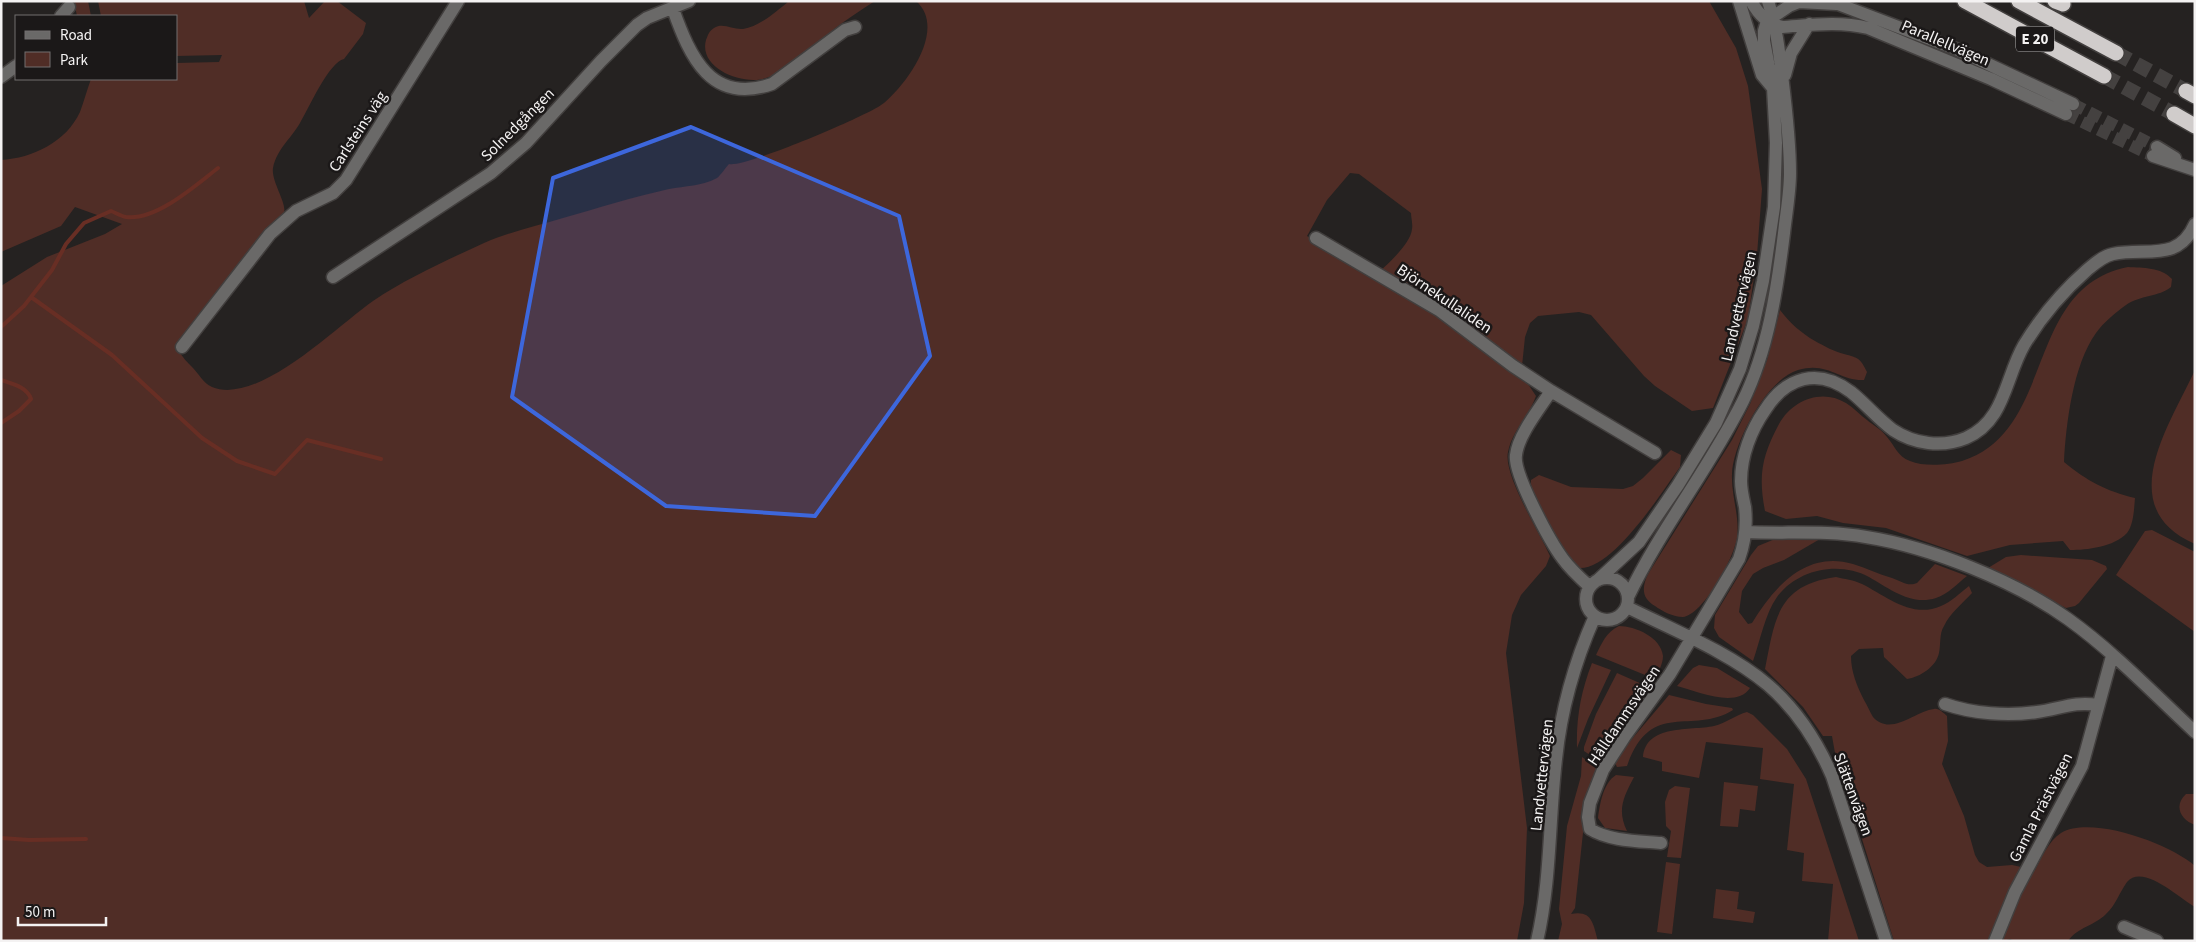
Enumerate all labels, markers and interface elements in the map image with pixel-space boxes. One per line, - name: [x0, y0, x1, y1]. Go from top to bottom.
- street label: Parallellvägen: [1898, 14, 1993, 71]
- legend: [15, 15, 178, 80]
- text: Road: [60, 25, 92, 46]
- road number: E 20: [2016, 26, 2054, 52]
- text: Park: [60, 50, 89, 71]
- street label: Solnedgången: [476, 83, 559, 166]
- street label: Carlsteins väg: [324, 87, 392, 176]
- street label: Landvettervägen: [1716, 249, 1762, 364]
- street label: Björnekullaliden: [1392, 259, 1496, 339]
- street label: Hålldammsvägen: [1582, 661, 1666, 770]
- street label: Landvettervägen: [1525, 718, 1559, 832]
- street label: Gamla Prästvägen: [2004, 749, 2078, 866]
- street label: Slättenvägen: [1828, 750, 1878, 839]
- scale bar: [18, 894, 105, 926]
- text: 50 m: [25, 902, 55, 923]

